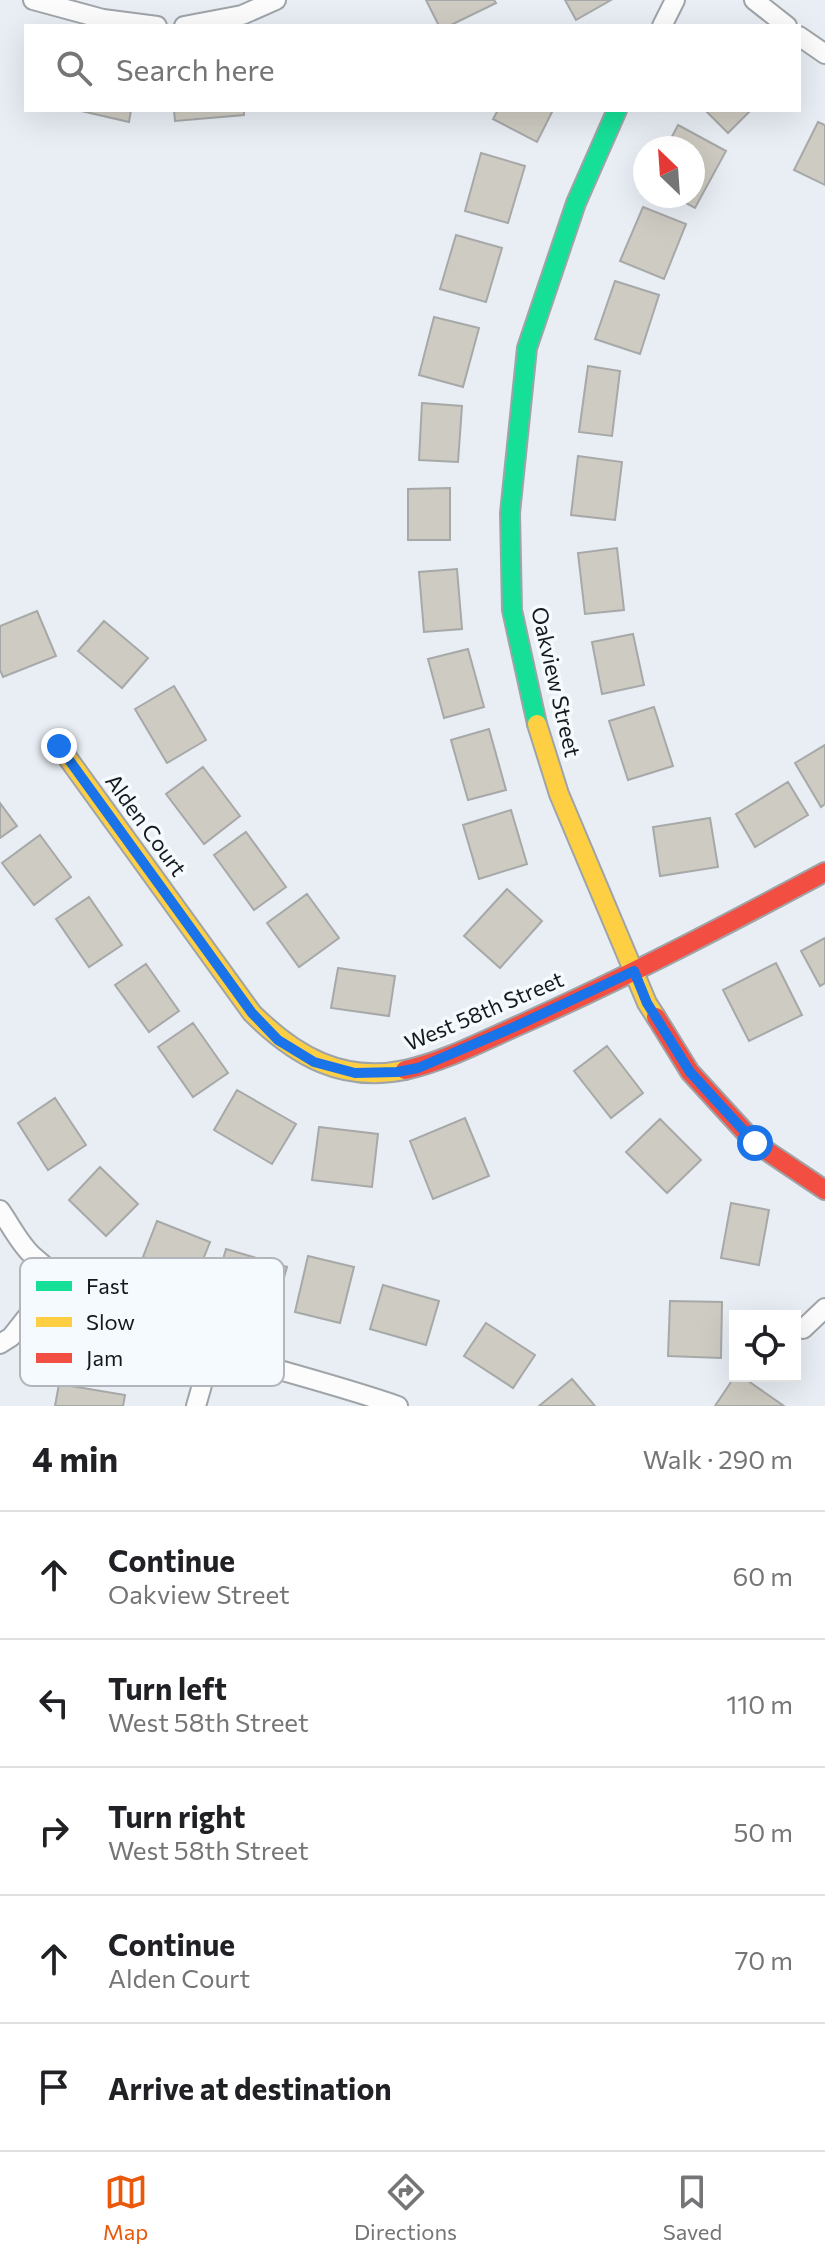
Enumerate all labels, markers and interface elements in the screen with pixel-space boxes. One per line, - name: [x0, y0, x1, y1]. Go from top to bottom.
- search box: [24, 24, 801, 112]
- icon: search: [52, 46, 96, 90]
- text: Search here: [116, 50, 275, 87]
- north arrow: [633, 136, 705, 208]
- street label: Oakview Street: [526, 604, 587, 760]
- route end: [41, 728, 77, 764]
- street label: Alden Court: [100, 768, 193, 881]
- street label: West 58th Street: [400, 965, 567, 1056]
- route start: [737, 1125, 773, 1161]
- legend: [20, 1258, 284, 1386]
- text: Fast: [86, 1272, 129, 1299]
- text: Slow: [86, 1308, 135, 1335]
- map controls: [729, 1310, 801, 1382]
- button: locate: [729, 1310, 801, 1382]
- text: Jam: [86, 1344, 123, 1371]
- text: 4 min: [32, 1437, 118, 1479]
- text: Walk · 290 m: [643, 1443, 793, 1474]
- text: Continue: [108, 1541, 235, 1578]
- icon: ahead: [32, 1553, 76, 1597]
- text: 60 m: [733, 1560, 793, 1591]
- text: Oakview Street: [108, 1578, 290, 1609]
- text: Turn left: [108, 1669, 227, 1706]
- icon: left: [32, 1681, 76, 1725]
- text: 110 m: [726, 1688, 793, 1719]
- text: West 58th Street: [108, 1706, 309, 1737]
- text: Turn right: [108, 1797, 245, 1834]
- icon: right: [32, 1809, 76, 1853]
- text: 50 m: [733, 1816, 793, 1847]
- text: West 58th Street: [108, 1834, 309, 1865]
- text: Continue: [108, 1925, 235, 1962]
- icon: ahead: [32, 1937, 76, 1981]
- text: 70 m: [735, 1944, 793, 1975]
- text: Alden Court: [108, 1962, 250, 1993]
- icon: arrive: [32, 2065, 76, 2109]
- text: Arrive at destination: [108, 2069, 392, 2106]
- tab: Map: [103, 2170, 148, 2245]
- tab: Directions: [354, 2170, 457, 2245]
- tab: Saved: [663, 2170, 722, 2245]

